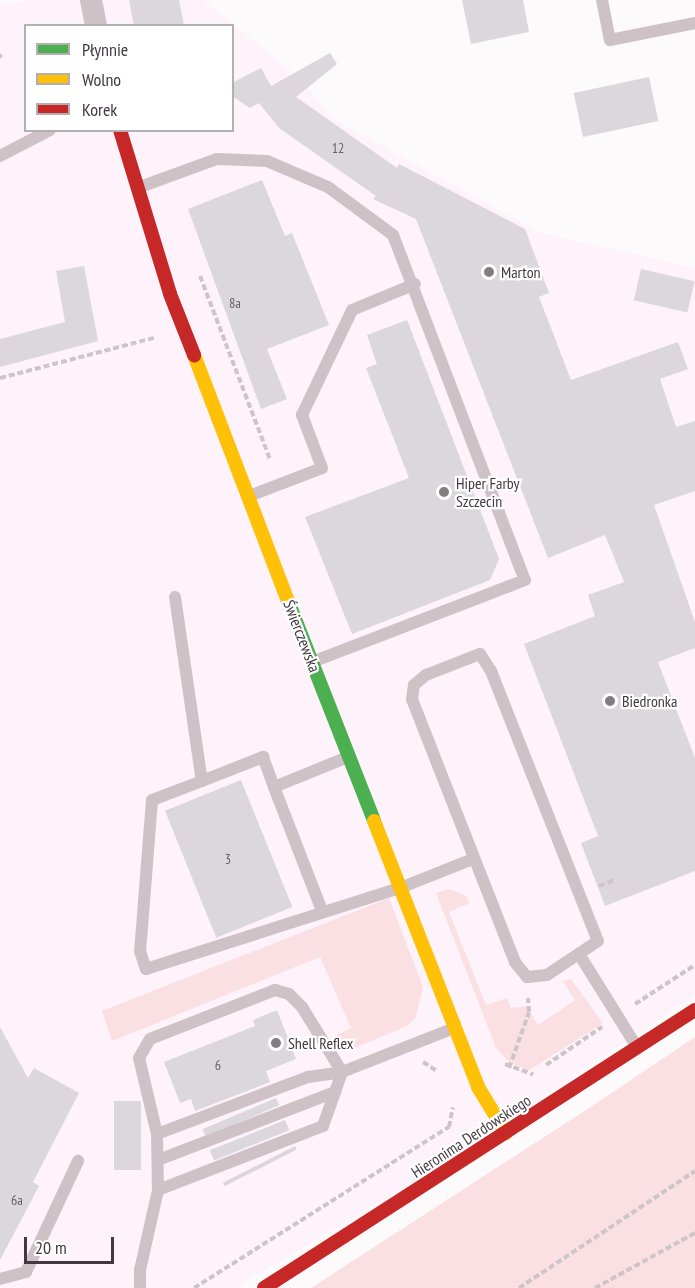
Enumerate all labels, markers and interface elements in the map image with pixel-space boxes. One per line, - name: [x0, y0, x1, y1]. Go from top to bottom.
- legend: [24, 24, 234, 132]
- text: Płynnie: [82, 38, 128, 61]
- text: Wolno: [82, 68, 121, 91]
- text: Korek: [82, 98, 117, 121]
- house number: 12: [332, 140, 344, 156]
- place label: Marton: [501, 262, 541, 282]
- marker: Marton: [482, 265, 496, 279]
- house number: 8a: [229, 295, 241, 311]
- place label: Hiper Farby Szczecin: [456, 473, 520, 511]
- marker: Hiper Farby Szczecin: [437, 485, 451, 499]
- street label: Świerczewska: [279, 597, 325, 675]
- place label: Biedronka: [622, 691, 677, 711]
- marker: Biedronka: [603, 694, 617, 708]
- house number: 3: [225, 851, 231, 867]
- place label: Shell Reflex: [288, 1033, 353, 1053]
- marker: Shell Reflex: [269, 1036, 283, 1050]
- house number: 6: [215, 1057, 221, 1073]
- street label: Hieronima Derdowskiego: [408, 1090, 534, 1182]
- house number: 6a: [11, 1192, 23, 1208]
- scale bar: [27, 1225, 117, 1263]
- text: 20 m: [35, 1236, 67, 1259]

